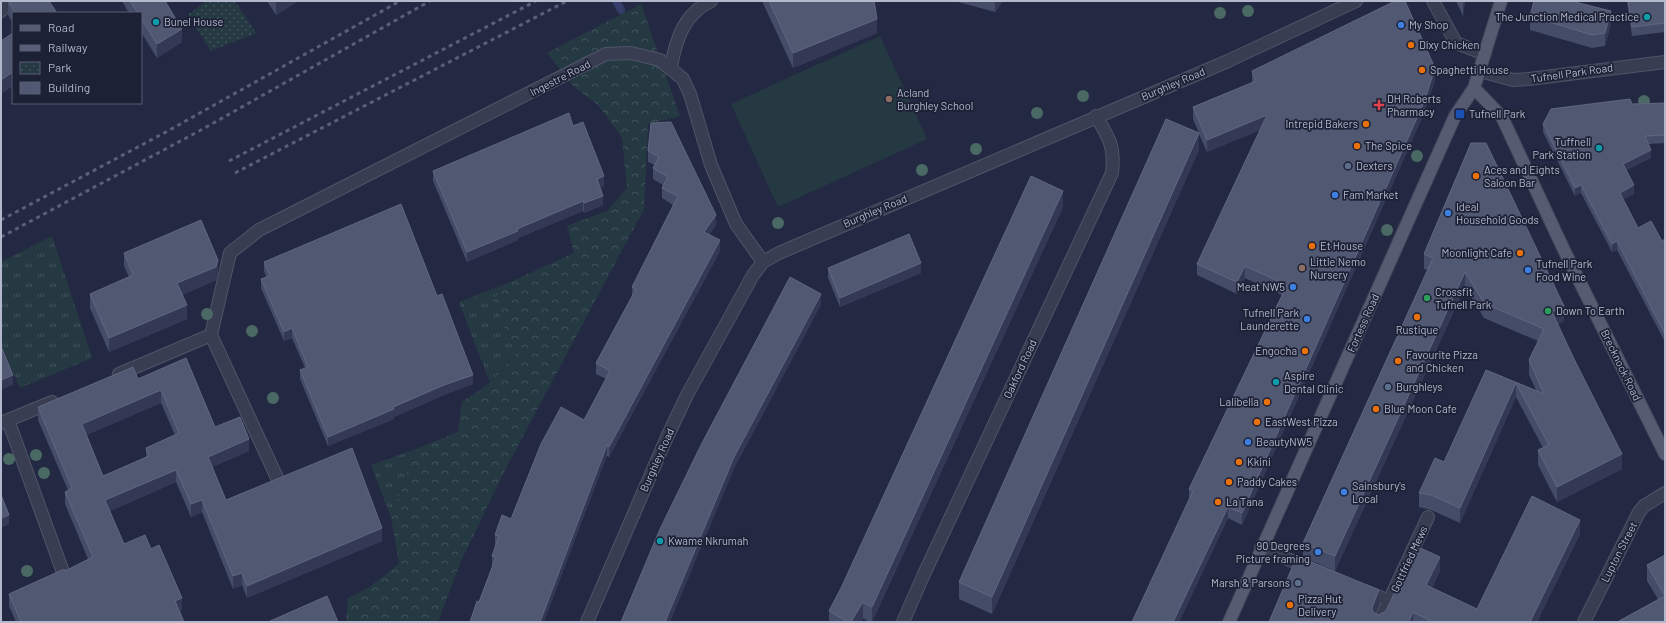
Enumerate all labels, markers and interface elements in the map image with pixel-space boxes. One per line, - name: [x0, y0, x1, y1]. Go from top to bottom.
- place label: The Junction Medical Practice: [1495, 10, 1639, 23]
- legend: [12, 12, 142, 104]
- marker: The Junction Medical Practice: [1642, 12, 1652, 22]
- place label: Bunel House: [164, 15, 223, 28]
- marker: Bunel House: [151, 17, 161, 27]
- place label: My Shop: [1409, 18, 1448, 31]
- text: Road: [48, 20, 75, 34]
- marker: My Shop: [1396, 20, 1406, 30]
- place label: Dixy Chicken: [1419, 38, 1479, 51]
- text: Railway: [48, 40, 88, 54]
- marker: Dixy Chicken: [1406, 40, 1416, 50]
- street label: Ingestre Road: [527, 57, 592, 98]
- text: Park: [48, 60, 72, 74]
- street label: Tufnell Park Road: [1530, 60, 1614, 85]
- place label: Spaghetti House: [1430, 63, 1509, 76]
- street label: Burghley Road: [1139, 64, 1207, 103]
- marker: Spaghetti House: [1417, 65, 1427, 75]
- text: Building: [48, 80, 90, 94]
- place label: Acland Burghley School: [897, 86, 973, 112]
- place label: DH Roberts Pharmacy: [1387, 92, 1441, 118]
- marker: Acland Burghley School: [884, 94, 894, 104]
- marker: DH Roberts Pharmacy: [1374, 100, 1384, 110]
- place label: Tufnell Park: [1469, 107, 1526, 120]
- marker: Tufnell Park: [1454, 108, 1466, 120]
- place label: Intrepid Bakers: [1285, 117, 1358, 130]
- marker: Intrepid Bakers: [1361, 119, 1371, 129]
- place label: Tuffnell Park Station: [1532, 135, 1591, 161]
- place label: The Spice: [1365, 139, 1412, 152]
- marker: The Spice: [1352, 141, 1362, 151]
- marker: Tuffnell Park Station: [1594, 143, 1604, 153]
- place label: Dexters: [1356, 159, 1393, 172]
- marker: Dexters: [1343, 161, 1353, 171]
- place label: Aces and Eights Saloon Bar: [1484, 163, 1560, 189]
- marker: Aces and Eights Saloon Bar: [1471, 171, 1481, 181]
- place label: Fam Market: [1343, 188, 1398, 201]
- marker: Fam Market: [1330, 190, 1340, 200]
- street label: Burghley Road: [841, 191, 909, 230]
- place label: Ideal Household Goods: [1456, 200, 1539, 226]
- marker: Ideal Household Goods: [1443, 208, 1453, 218]
- place label: Et House: [1320, 239, 1363, 252]
- marker: Et House: [1307, 241, 1317, 251]
- place label: Moonlight Cafe: [1441, 246, 1512, 259]
- marker: Moonlight Cafe: [1515, 248, 1525, 258]
- place label: Little Nemo Nursery: [1310, 255, 1366, 281]
- place label: Tufnell Park Food Wine: [1536, 257, 1593, 283]
- marker: Little Nemo Nursery: [1297, 263, 1307, 273]
- marker: Tufnell Park Food Wine: [1523, 265, 1533, 275]
- place label: Meat NW5: [1237, 280, 1285, 293]
- marker: Meat NW5: [1288, 282, 1298, 292]
- place label: Crossfit Tufnell Park: [1435, 285, 1492, 311]
- street label: Fortess Road: [1344, 292, 1381, 354]
- marker: Crossfit Tufnell Park: [1422, 293, 1432, 303]
- place label: Down To Earth: [1556, 304, 1625, 317]
- place label: Tufnell Park Launderette: [1240, 306, 1299, 332]
- marker: Down To Earth: [1543, 306, 1553, 316]
- marker: Rustique: [1412, 312, 1422, 322]
- marker: Tufnell Park Launderette: [1302, 314, 1312, 324]
- place label: Rustique: [1396, 323, 1438, 336]
- street label: Brecknock Road: [1599, 327, 1644, 402]
- street label: Oakford Road: [1000, 337, 1039, 400]
- place label: Engocha: [1255, 344, 1297, 357]
- marker: Engocha: [1300, 346, 1310, 356]
- place label: Favourite Pizza and Chicken: [1406, 348, 1478, 374]
- marker: Favourite Pizza and Chicken: [1393, 356, 1403, 366]
- place label: Aspire Dental Clinic: [1284, 369, 1344, 395]
- marker: Aspire Dental Clinic: [1271, 377, 1281, 387]
- place label: Burghleys: [1396, 380, 1443, 393]
- marker: Burghleys: [1383, 382, 1393, 392]
- place label: Lalibella: [1219, 395, 1259, 408]
- marker: Lalibella: [1262, 397, 1272, 407]
- place label: Blue Moon Cafe: [1384, 402, 1457, 415]
- marker: Blue Moon Cafe: [1371, 404, 1381, 414]
- place label: EastWest Pizza: [1265, 415, 1338, 428]
- marker: EastWest Pizza: [1252, 417, 1262, 427]
- street label: Burghley Road: [637, 426, 676, 494]
- place label: BeautyNW5: [1256, 435, 1312, 448]
- marker: BeautyNW5: [1243, 437, 1253, 447]
- place label: Kkini: [1247, 455, 1271, 468]
- marker: Kkini: [1234, 457, 1244, 467]
- place label: Paddy Cakes: [1237, 475, 1297, 488]
- marker: Paddy Cakes: [1224, 477, 1234, 487]
- place label: Sainsbury's Local: [1352, 479, 1406, 505]
- marker: Sainsbury's Local: [1339, 487, 1349, 497]
- place label: La Tana: [1226, 495, 1263, 508]
- marker: La Tana: [1213, 497, 1223, 507]
- street label: Lupton Street: [1598, 519, 1639, 584]
- street label: Gottfried Mews: [1387, 523, 1430, 594]
- place label: Kwame Nkrumah: [668, 534, 749, 547]
- marker: Kwame Nkrumah: [655, 536, 665, 546]
- place label: 90 Degrees Picture framing: [1236, 539, 1310, 565]
- marker: 90 Degrees Picture framing: [1313, 547, 1323, 557]
- place label: Marsh & Parsons: [1211, 576, 1290, 589]
- marker: Marsh & Parsons: [1293, 578, 1303, 588]
- place label: Pizza Hut Delivery: [1298, 592, 1342, 618]
- marker: Pizza Hut Delivery: [1285, 600, 1295, 610]

